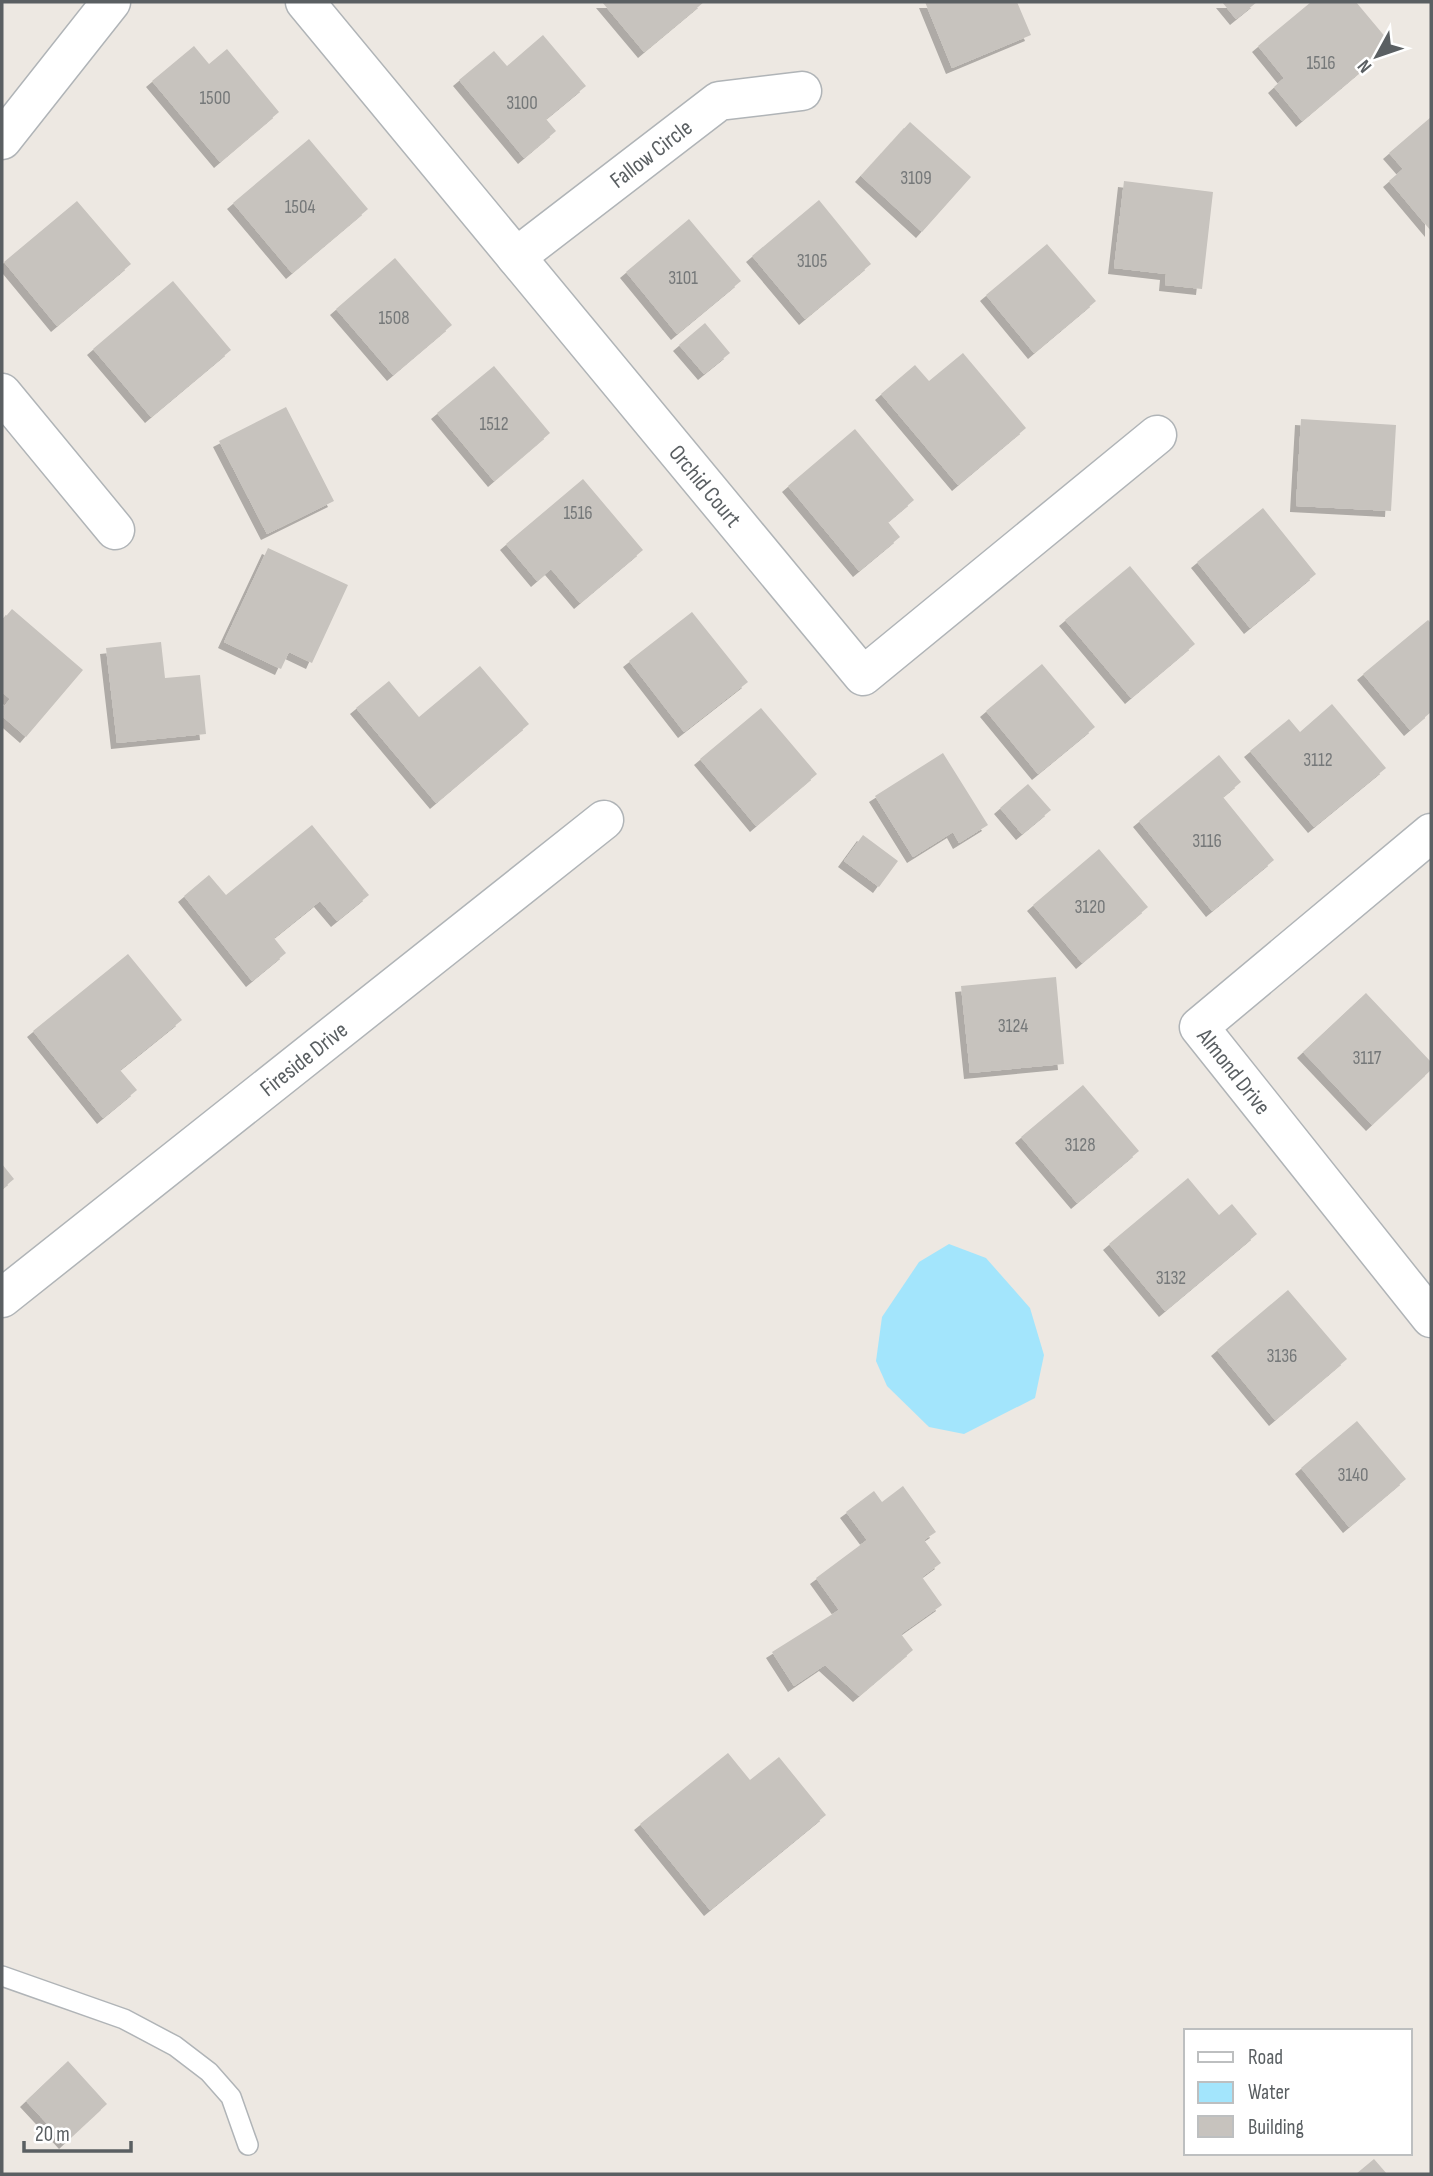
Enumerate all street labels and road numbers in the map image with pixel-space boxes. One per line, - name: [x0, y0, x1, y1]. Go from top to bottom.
- street label: Fallow Circle: [605, 114, 698, 195]
- street label: Orchid Court: [663, 440, 747, 533]
- street label: Fireside Drive: [255, 1016, 354, 1103]
- street label: Almond Drive: [1190, 1022, 1276, 1120]

